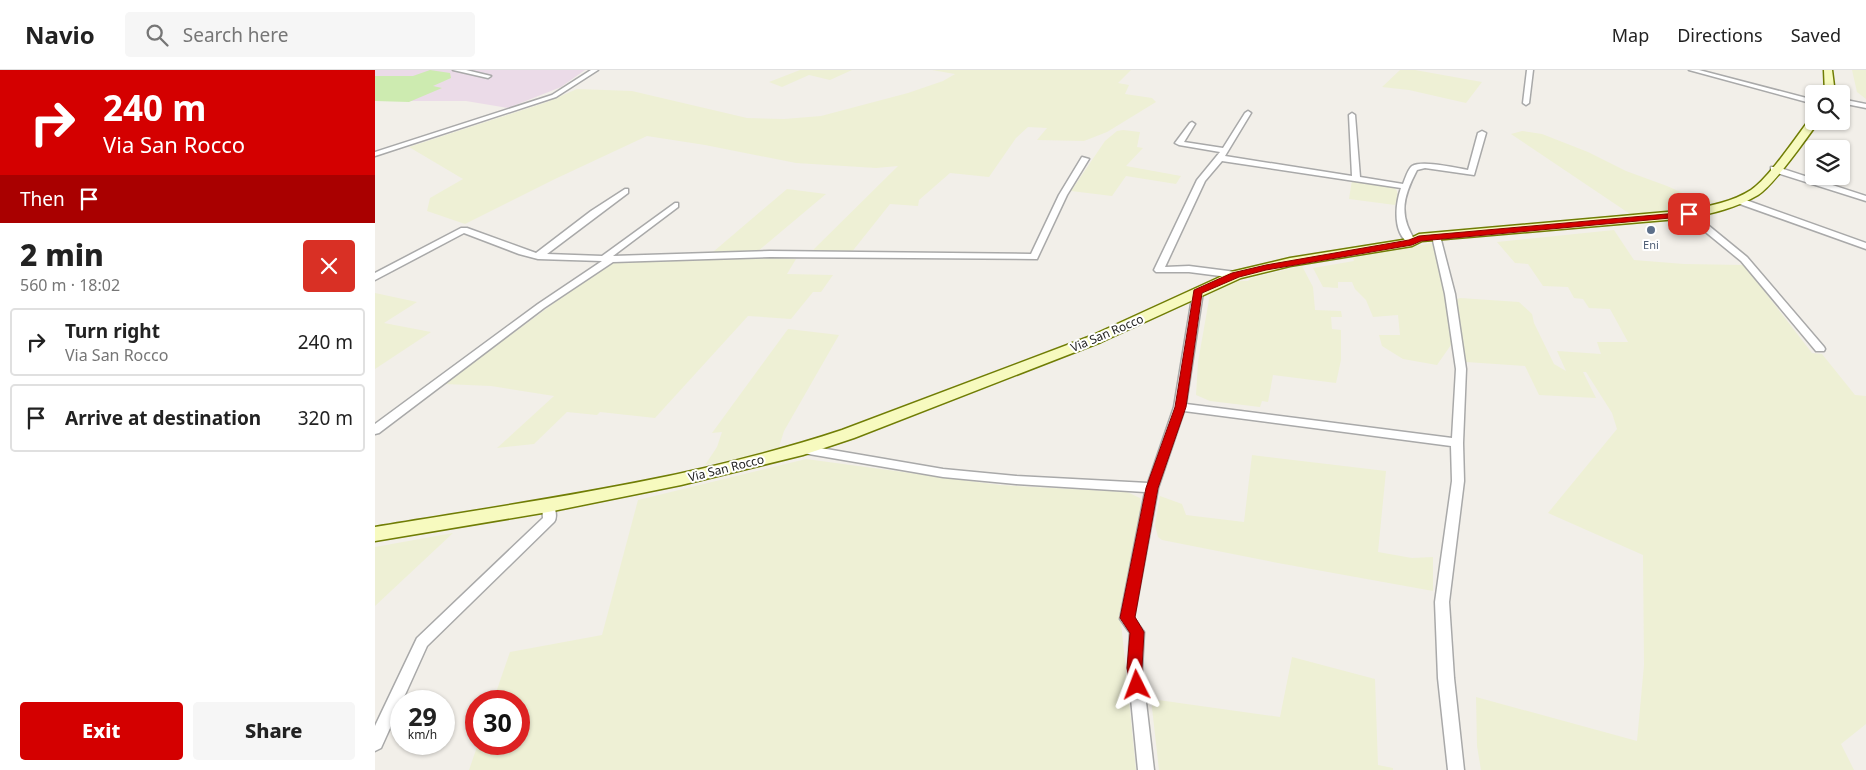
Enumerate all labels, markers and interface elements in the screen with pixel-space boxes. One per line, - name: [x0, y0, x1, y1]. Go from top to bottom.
- search box: [125, 12, 475, 57]
- text: Navio: [25, 18, 95, 51]
- icon: search: [143, 21, 171, 49]
- text: Search here: [183, 22, 289, 48]
- text: Map: [1612, 23, 1649, 47]
- text: Directions: [1677, 23, 1763, 47]
- text: Saved: [1791, 23, 1841, 47]
- text: 240 m: [103, 84, 206, 131]
- map controls: [1805, 85, 1850, 185]
- button: search: [1805, 85, 1850, 130]
- icon: right: [20, 90, 85, 155]
- text: Via San Rocco: [103, 129, 245, 159]
- button: layers: [1805, 140, 1850, 185]
- icon: arrive: [75, 185, 103, 213]
- text: Then: [20, 186, 65, 212]
- pin: [1668, 193, 1710, 235]
- icon: arrive: [1675, 200, 1703, 228]
- marker: Eni: [1645, 224, 1657, 236]
- text: 2 min: [20, 234, 104, 275]
- place label: Eni: [1643, 237, 1659, 252]
- button: close: [303, 240, 355, 292]
- text: 560 m · 18:02: [20, 274, 120, 296]
- street label: Via San Rocco: [1068, 310, 1146, 356]
- text: Turn right: [65, 318, 160, 344]
- icon: right: [22, 328, 50, 356]
- text: 240 m: [298, 329, 353, 355]
- text: Via San Rocco: [65, 344, 168, 366]
- icon: arrive: [22, 404, 50, 432]
- text: Arrive at destination: [65, 405, 261, 431]
- text: 320 m: [298, 405, 353, 431]
- street label: Via San Rocco: [686, 450, 766, 486]
- position arrow: [1110, 658, 1162, 710]
- speed limit sign: 30: [465, 690, 530, 755]
- text: 29: [408, 699, 437, 733]
- button: Exit: [20, 702, 183, 760]
- button: Share: [193, 702, 355, 760]
- text: km/h: [408, 726, 437, 743]

